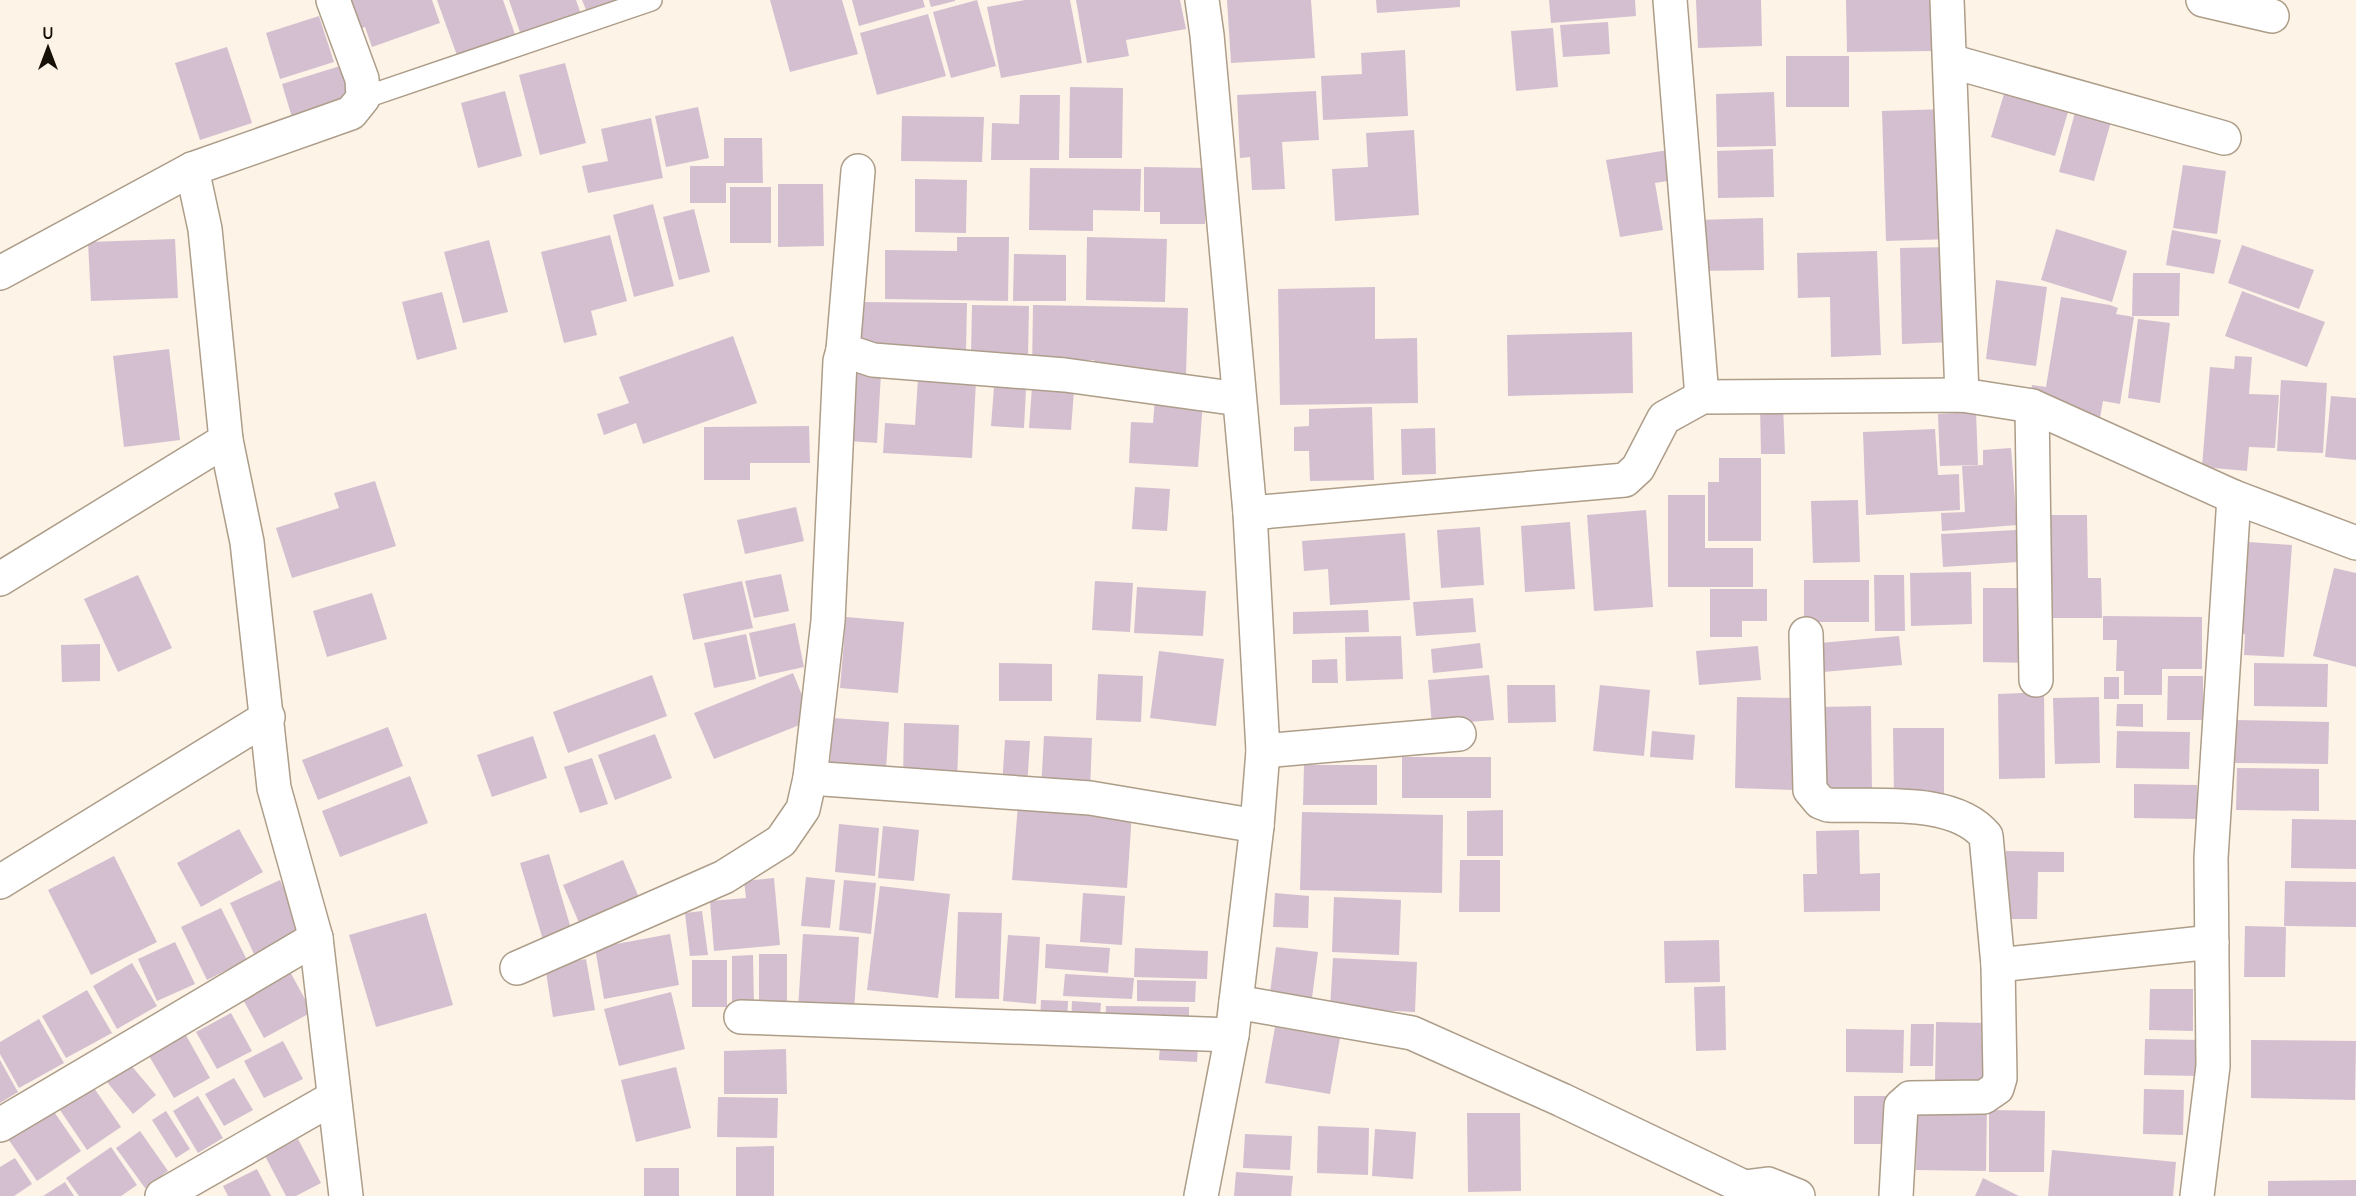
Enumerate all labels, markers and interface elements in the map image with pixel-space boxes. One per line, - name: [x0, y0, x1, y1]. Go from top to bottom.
- north arrow: [18, 18, 78, 78]
- text: U: [42, 23, 54, 43]

